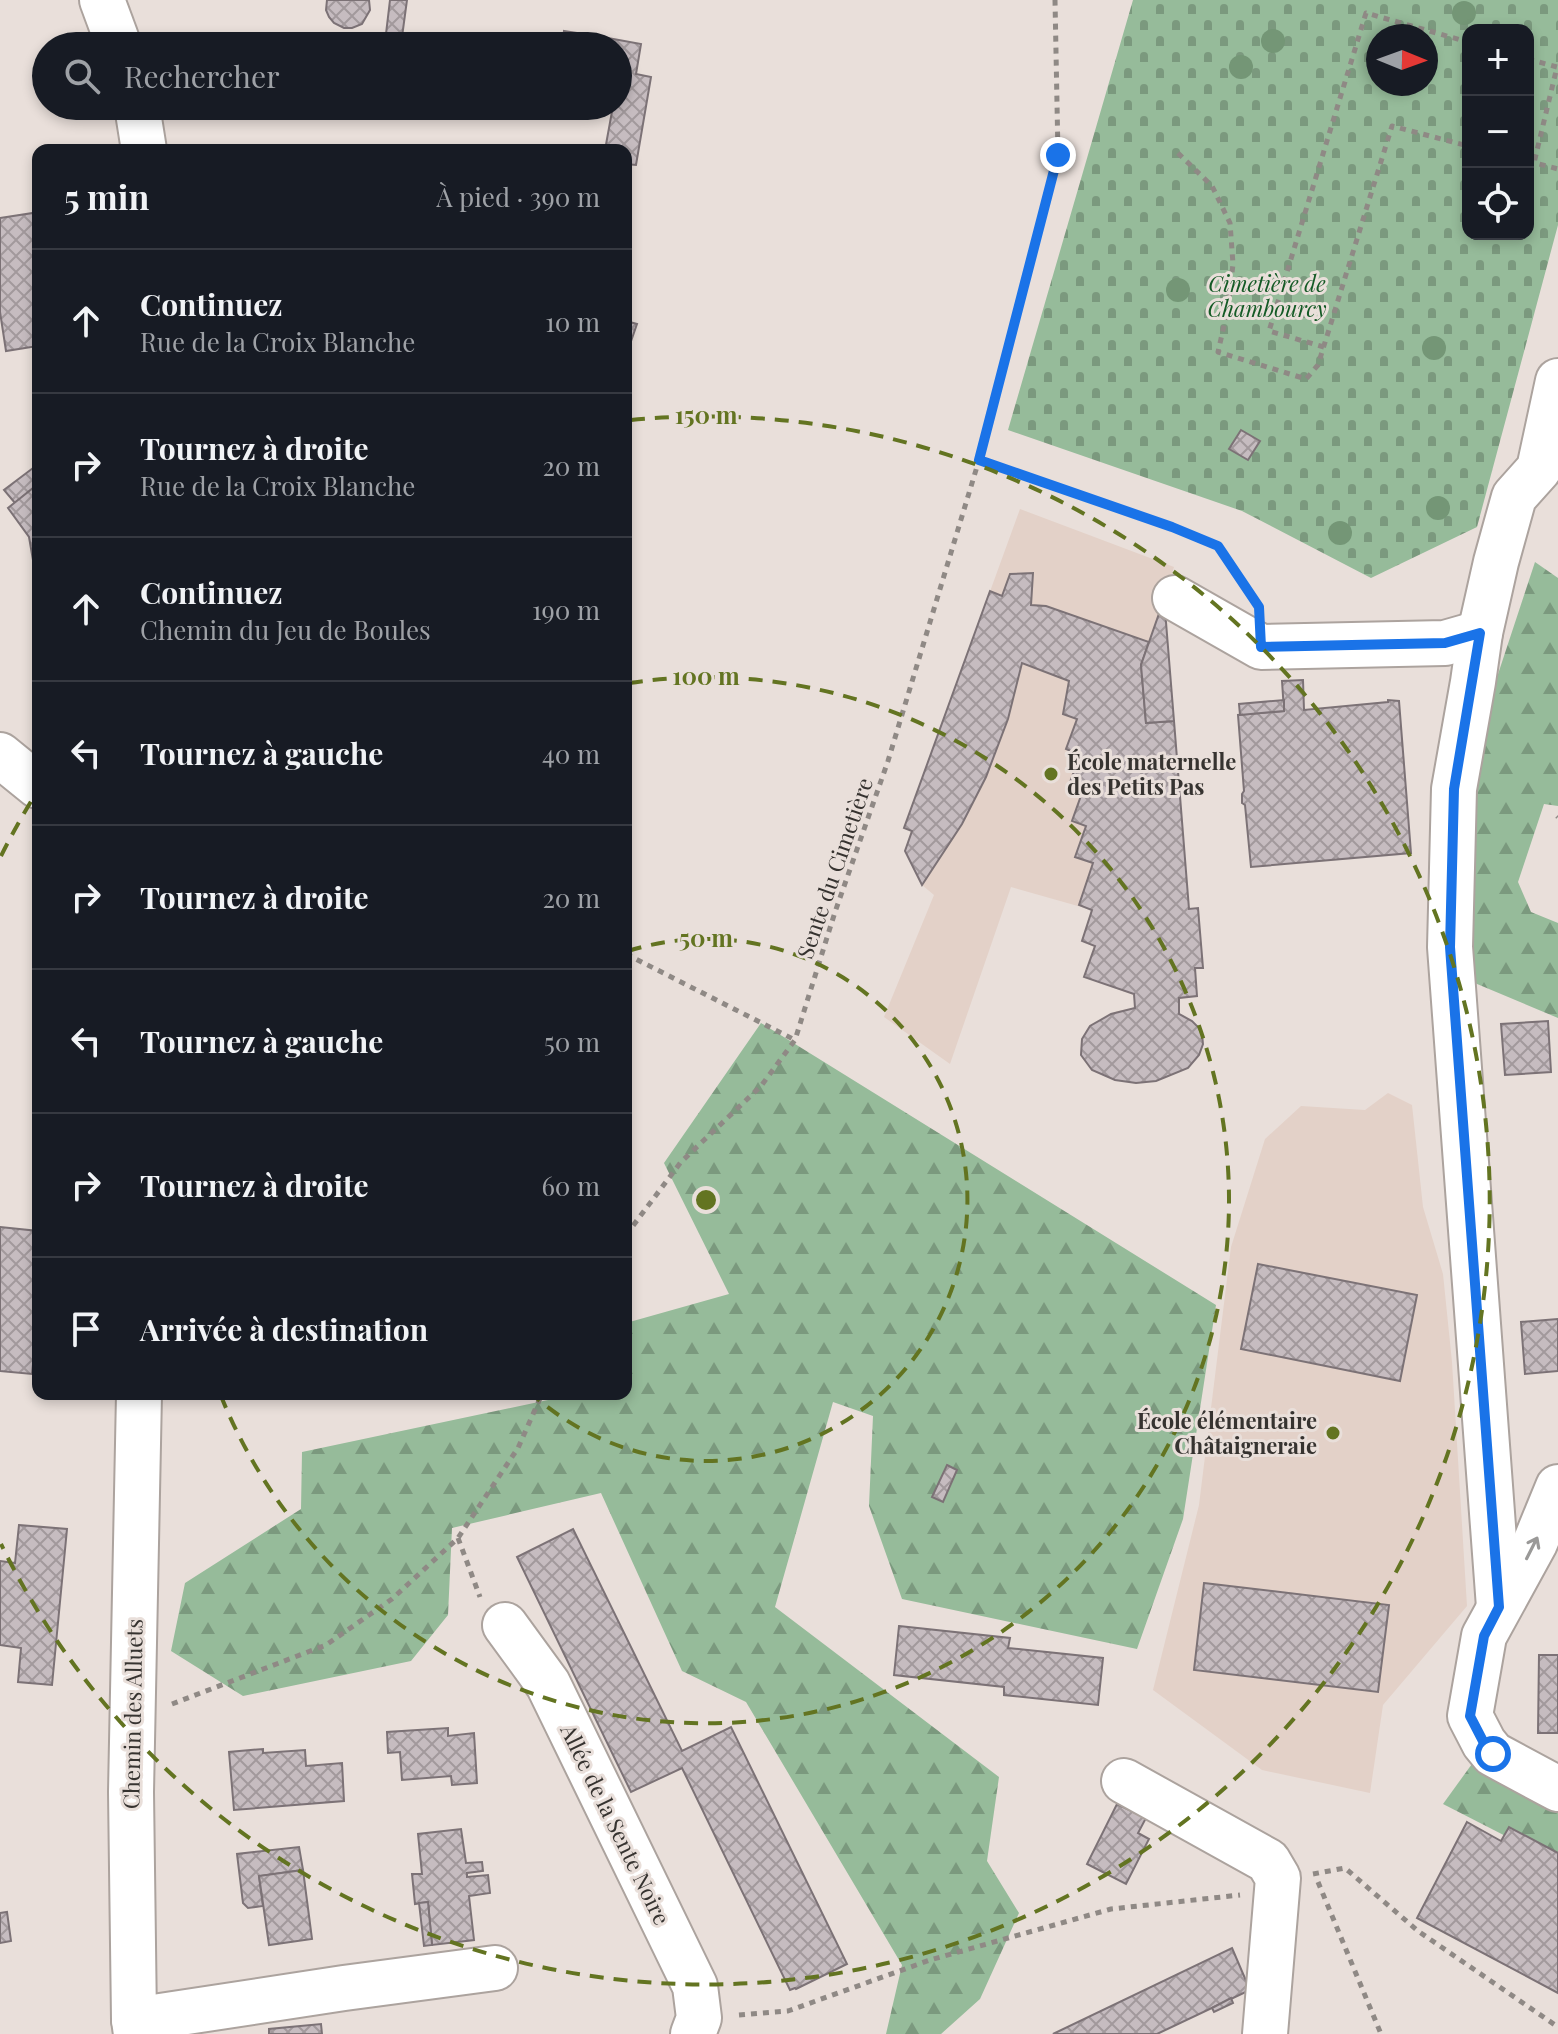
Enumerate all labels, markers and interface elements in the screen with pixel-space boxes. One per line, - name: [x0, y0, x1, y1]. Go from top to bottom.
- north arrow: [1366, 24, 1438, 96]
- map controls: [1462, 24, 1534, 240]
- button: +: [1462, 24, 1534, 96]
- search box: [32, 32, 632, 120]
- icon: search: [60, 54, 104, 98]
- text: Rechercher: [124, 56, 280, 96]
- button: −: [1462, 96, 1534, 168]
- route end: [1040, 137, 1076, 173]
- button: locate: [1462, 168, 1534, 240]
- text: 5 min: [64, 173, 149, 219]
- text: À pied · 390 m: [436, 179, 600, 214]
- park label: Cimetière de Chambourcy: [1207, 268, 1327, 323]
- text: Continuez: [140, 284, 282, 324]
- icon: ahead: [64, 299, 108, 343]
- text: 10 m: [545, 304, 600, 339]
- text: Rue de la Croix Blanche: [140, 324, 416, 359]
- text: 150 m: [675, 398, 738, 430]
- text: Tournez à droite: [140, 428, 369, 468]
- icon: right: [64, 443, 108, 487]
- text: 20 m: [542, 448, 600, 483]
- text: Rue de la Croix Blanche: [140, 468, 416, 503]
- text: Continuez: [140, 572, 282, 612]
- icon: ahead: [64, 587, 108, 631]
- text: 190 m: [532, 592, 600, 627]
- text: Chemin du Jeu de Boules: [140, 612, 431, 647]
- text: 100 m: [672, 659, 740, 691]
- icon: left: [64, 731, 108, 775]
- text: Tournez à gauche: [140, 733, 383, 773]
- text: 40 m: [542, 736, 600, 771]
- place label: École maternelle des Petits Pas: [1067, 746, 1236, 801]
- marker: École maternelle des Petits Pas: [1042, 765, 1060, 783]
- street label: Sente du Cimetière: [789, 773, 879, 963]
- icon: right: [64, 875, 108, 919]
- text: Tournez à droite: [140, 877, 369, 917]
- text: 20 m: [542, 880, 600, 915]
- text: 50 m: [679, 921, 733, 953]
- icon: left: [64, 1019, 108, 1063]
- text: Tournez à gauche: [140, 1021, 383, 1061]
- text: 50 m: [544, 1024, 600, 1059]
- icon: right: [64, 1163, 108, 1207]
- text: Tournez à droite: [140, 1165, 369, 1205]
- text: 60 m: [541, 1168, 600, 1203]
- centre of rings: [692, 1186, 720, 1214]
- icon: arrive: [64, 1307, 108, 1351]
- text: Arrivée à destination: [140, 1309, 428, 1349]
- place label: École élémentaire Châtaigneraie: [1137, 1405, 1317, 1460]
- marker: École élémentaire Châtaigneraie: [1324, 1424, 1342, 1442]
- one-way arrow: [1524, 1537, 1540, 1561]
- street label: Chemin des Alluets: [115, 1619, 149, 1809]
- street label: Allée de la Sente Noire: [554, 1718, 678, 1929]
- route start: [1475, 1736, 1511, 1772]

